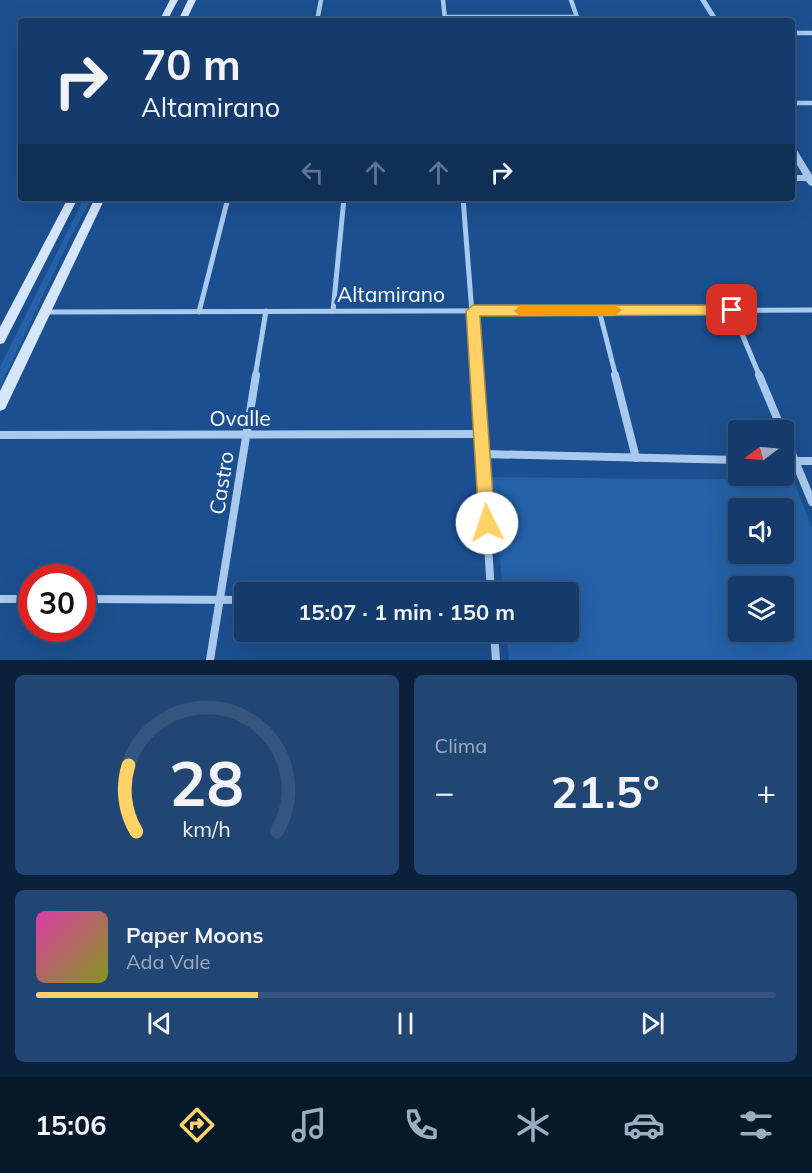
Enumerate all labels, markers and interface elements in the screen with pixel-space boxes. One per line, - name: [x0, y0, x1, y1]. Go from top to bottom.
- text: 70 m: [141, 38, 241, 91]
- icon: right: [42, 42, 120, 120]
- text: Altamirano: [141, 90, 280, 124]
- icon: left: [296, 156, 329, 189]
- icon: ahead: [359, 156, 392, 189]
- icon: ahead: [422, 156, 455, 189]
- icon: right: [485, 156, 518, 189]
- street label: Altamirano: [337, 281, 445, 307]
- pin: [706, 284, 757, 335]
- icon: arrive: [715, 293, 748, 326]
- street label: Ovalle: [209, 405, 271, 431]
- north arrow: [728, 420, 794, 486]
- map controls: [728, 420, 794, 642]
- street label: Castro: [203, 449, 239, 516]
- position arrow: [455, 491, 519, 555]
- button: sound: [728, 498, 794, 564]
- speed limit sign: 30: [18, 564, 96, 642]
- button: layers: [728, 576, 794, 642]
- text: 15:07 · 1 min · 150 m: [298, 598, 515, 626]
- text: Clima: [435, 733, 487, 758]
- text: 28: [169, 743, 244, 822]
- text: 21.5°: [551, 763, 660, 819]
- text: −: [435, 771, 454, 812]
- text: +: [756, 771, 776, 812]
- text: km/h: [182, 815, 231, 842]
- text: Paper Moons: [126, 921, 264, 949]
- text: Ada Vale: [126, 949, 210, 974]
- icon: previous: [143, 1007, 176, 1040]
- icon: pause: [389, 1007, 422, 1040]
- icon: next: [636, 1007, 669, 1040]
- icon: directions: [176, 1104, 218, 1146]
- icon: music: [288, 1104, 330, 1146]
- icon: phone: [400, 1104, 442, 1146]
- icon: climate: [512, 1104, 554, 1146]
- icon: car: [623, 1104, 665, 1146]
- icon: filters: [735, 1104, 777, 1146]
- text: 15:06: [35, 1108, 106, 1142]

